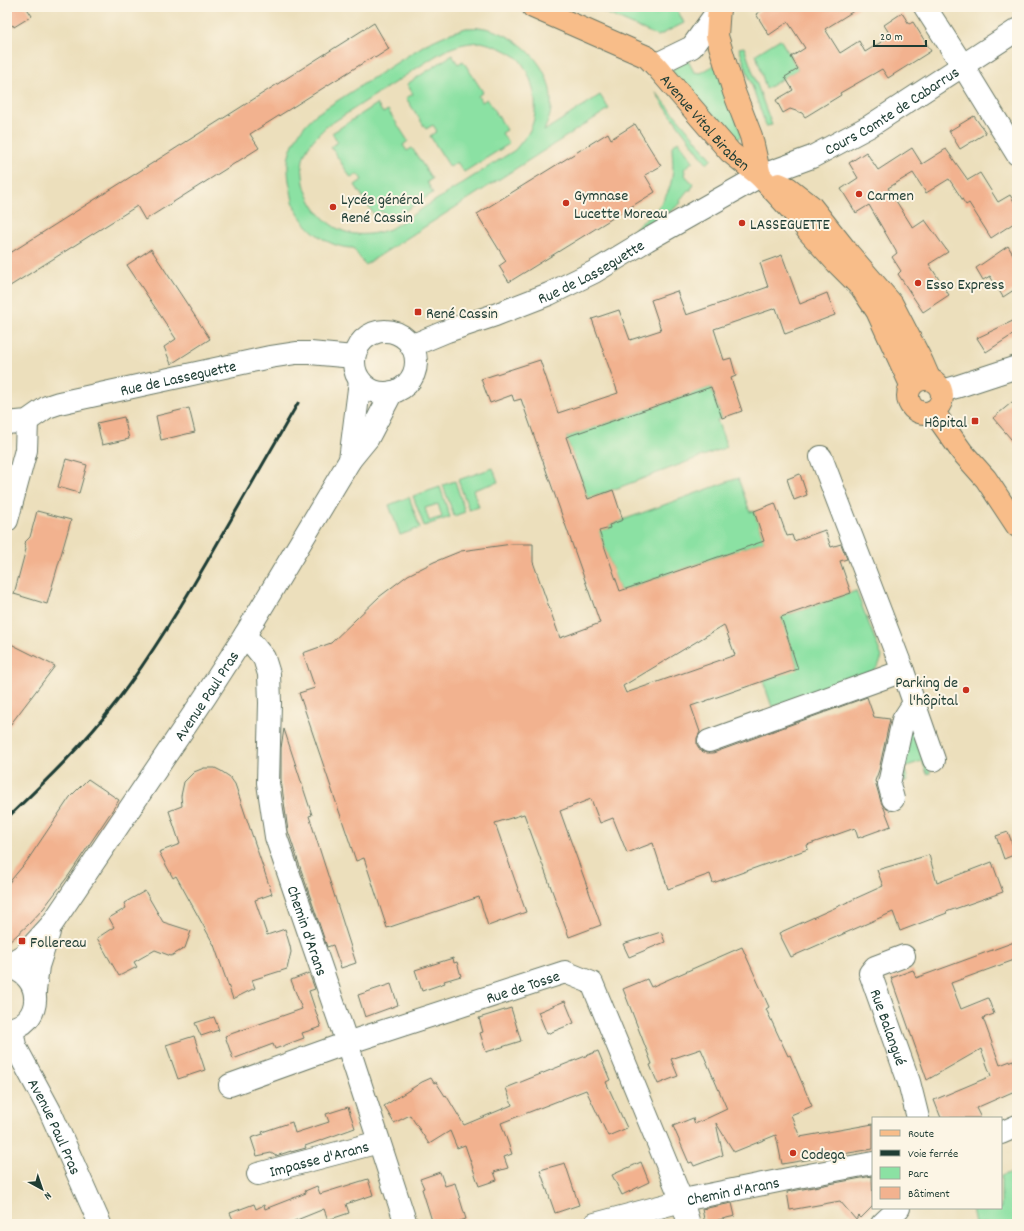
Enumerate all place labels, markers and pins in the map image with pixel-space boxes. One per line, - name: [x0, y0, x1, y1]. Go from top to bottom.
- place label: Gymnase Lucette Moreau: [574, 185, 667, 226]
- place label: Carmen: [867, 185, 914, 208]
- place label: Lycée général René Cassin: [341, 189, 424, 230]
- marker: Carmen: [854, 189, 864, 199]
- marker: Gymnase Lucette Moreau: [561, 198, 571, 208]
- marker: Lycée général René Cassin: [328, 202, 338, 212]
- place label: LASSEGUETTE: [750, 214, 831, 237]
- marker: LASSEGUETTE: [737, 218, 747, 228]
- place label: Esso Express: [926, 274, 1005, 297]
- marker: Esso Express: [913, 278, 923, 288]
- place label: René Cassin: [426, 303, 498, 326]
- marker: René Cassin: [413, 307, 423, 317]
- place label: Hôpital: [924, 412, 967, 435]
- marker: Hôpital: [970, 416, 980, 426]
- place label: Parking de l'hôpital: [895, 672, 958, 713]
- marker: Parking de l'hôpital: [961, 685, 971, 695]
- place label: Follereau: [30, 932, 86, 955]
- marker: Follereau: [17, 936, 27, 946]
- place label: Codega: [801, 1144, 846, 1167]
- marker: Codega: [788, 1148, 798, 1158]

